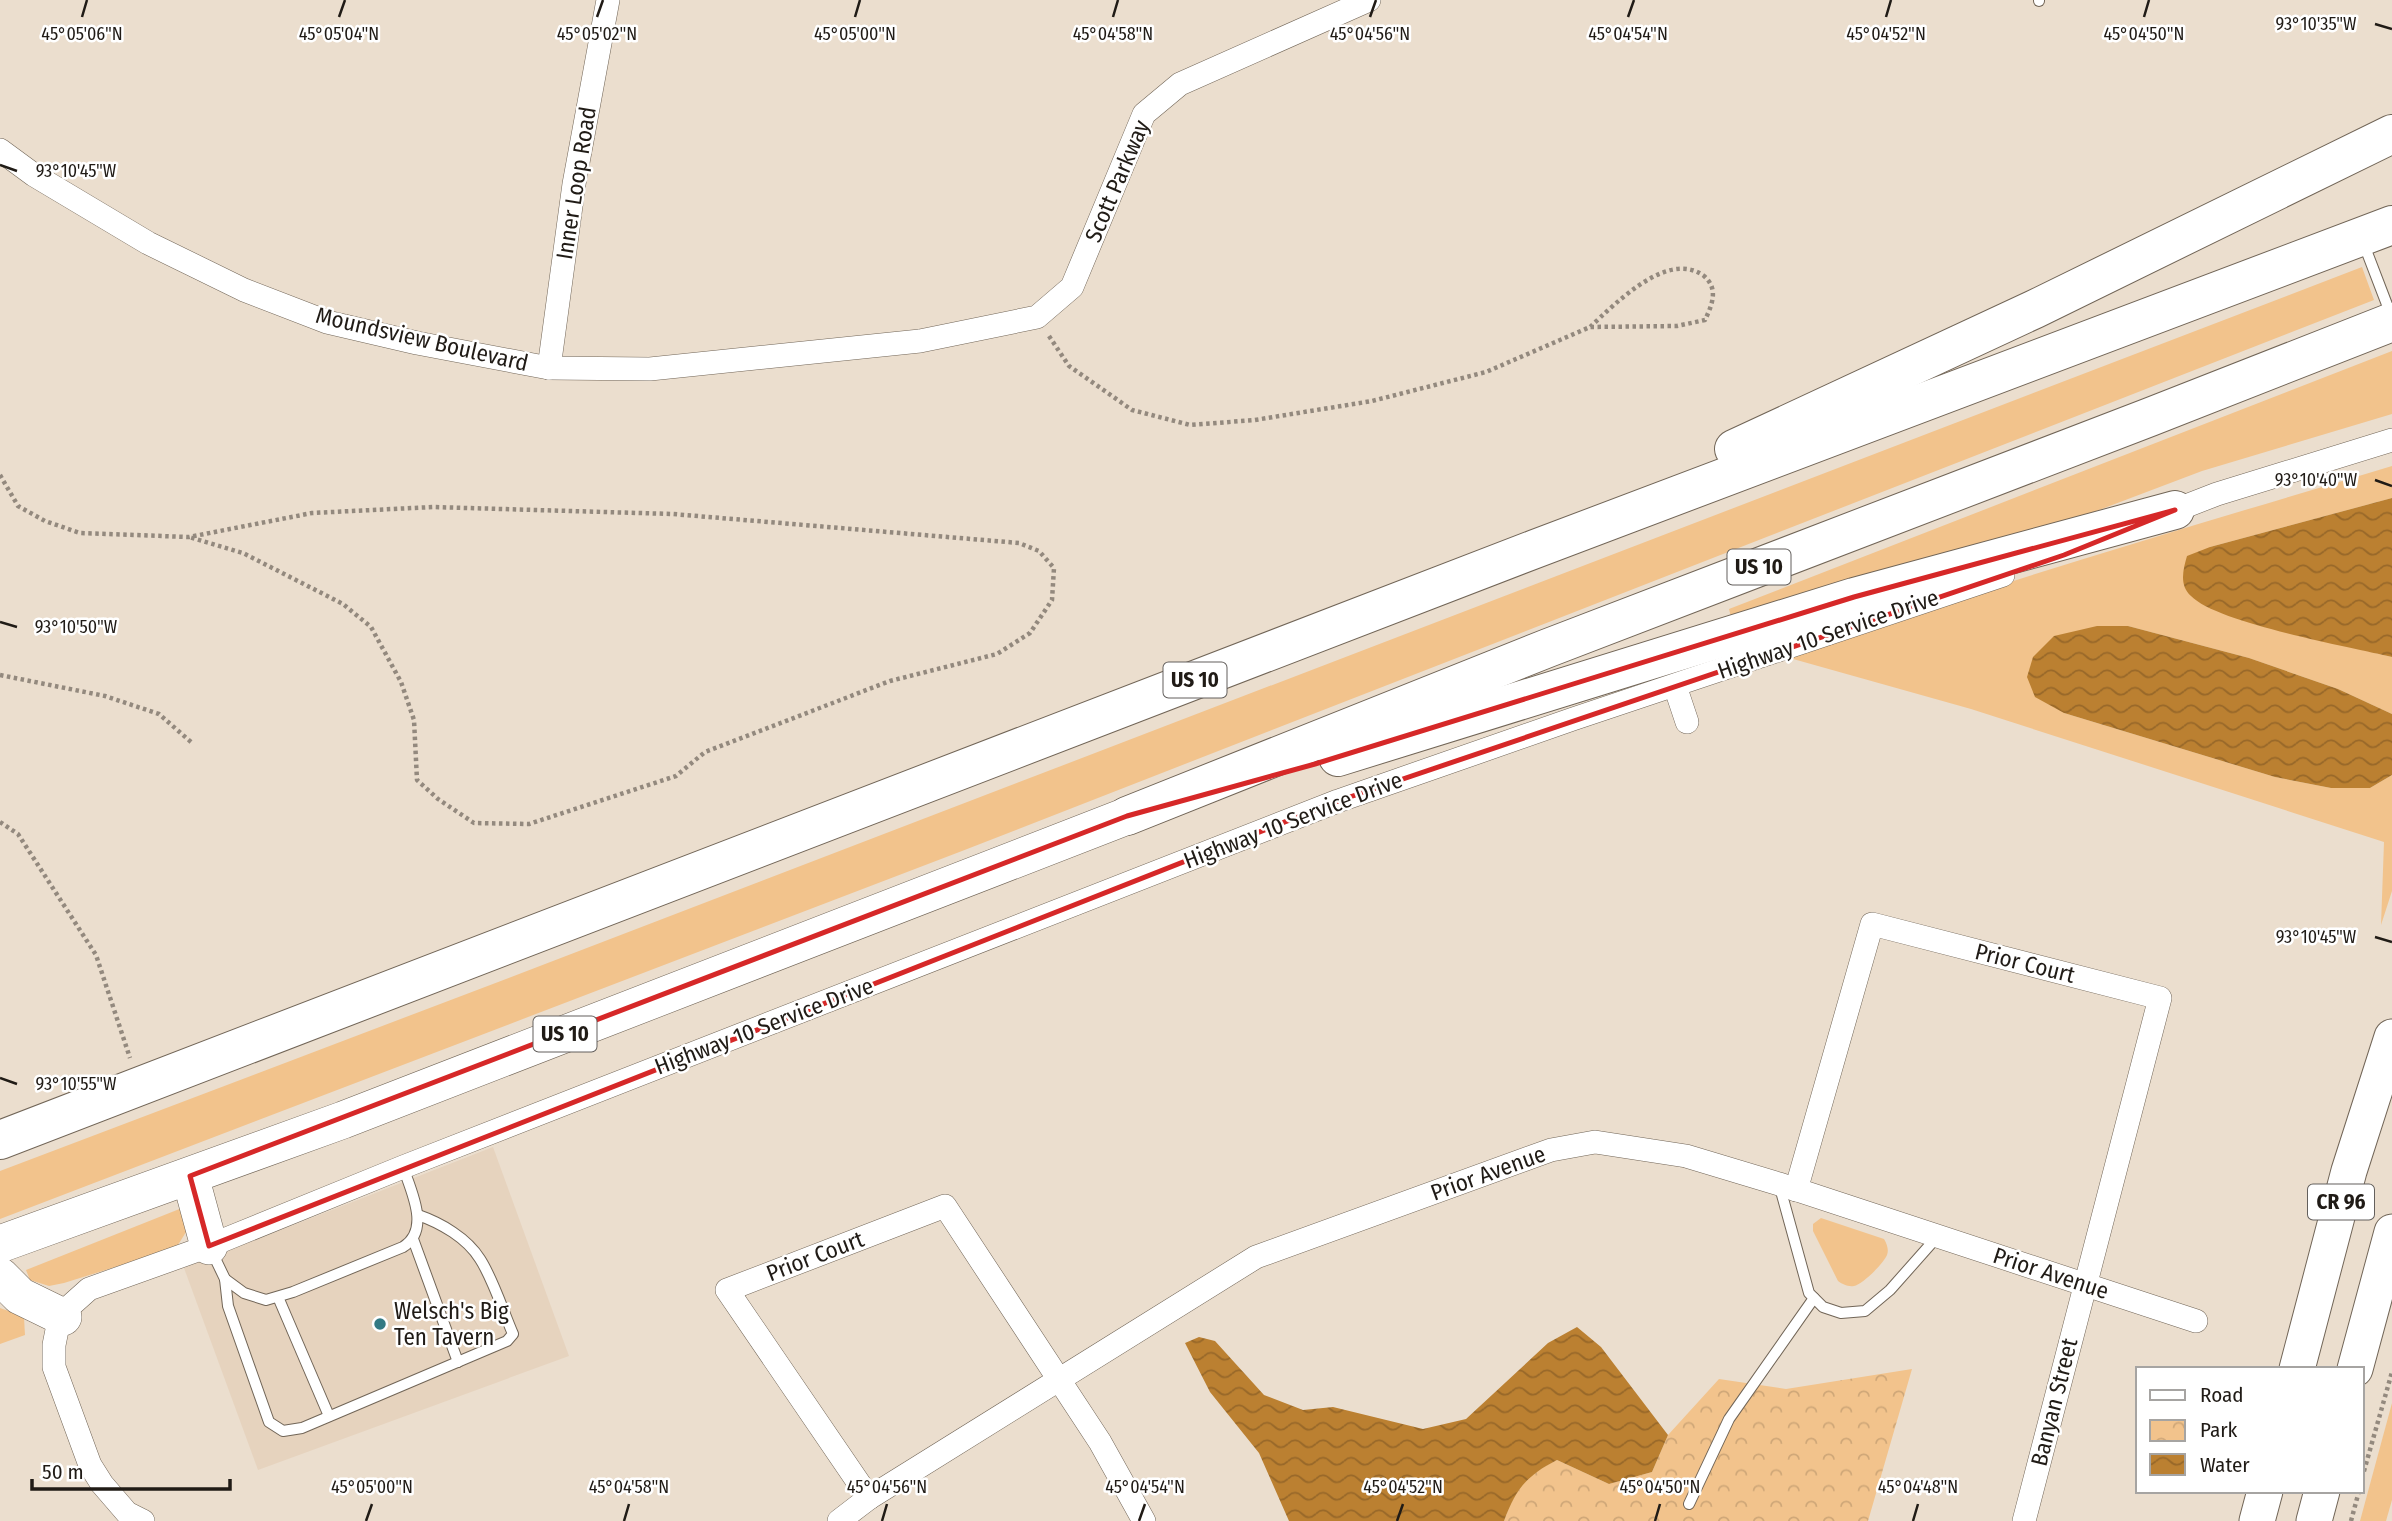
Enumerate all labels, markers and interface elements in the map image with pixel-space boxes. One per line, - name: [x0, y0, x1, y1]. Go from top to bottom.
- text: 93°10'35"W: [2276, 13, 2357, 35]
- text: 45°05'06"N: [41, 23, 123, 45]
- text: 45°05'04"N: [299, 23, 379, 45]
- text: 45°05'02"N: [557, 23, 637, 45]
- text: 45°05'00"N: [814, 23, 896, 45]
- text: 45°04'58"N: [1073, 23, 1153, 45]
- text: 45°04'56"N: [1330, 23, 1410, 45]
- text: 45°04'54"N: [1588, 23, 1668, 45]
- text: 45°04'52"N: [1846, 23, 1926, 45]
- text: 45°04'50"N: [2103, 23, 2185, 45]
- street label: Inner Loop Road: [550, 105, 602, 261]
- street label: Scott Parkway: [1079, 115, 1156, 246]
- text: 93°10'45"W: [36, 160, 117, 182]
- street label: Moundsview Boulevard: [313, 301, 531, 377]
- text: 93°10'40"W: [2275, 469, 2358, 491]
- road number: US 10: [1728, 550, 1790, 584]
- street label: Highway 10 Service Drive: [1714, 583, 1942, 685]
- text: 93°10'50"W: [35, 616, 118, 638]
- road number: US 10: [1164, 662, 1226, 698]
- street label: Highway 10 Service Drive: [1180, 765, 1406, 875]
- text: 93°10'45"W: [2276, 926, 2357, 948]
- street label: Prior Court: [1972, 937, 2078, 989]
- street label: Highway 10 Service Drive: [651, 971, 877, 1081]
- road number: US 10: [534, 1016, 596, 1052]
- text: 93°10'55"W: [36, 1073, 117, 1095]
- street label: Prior Avenue: [1427, 1139, 1549, 1207]
- road number: CR 96: [2308, 1184, 2374, 1220]
- street label: Prior Court: [762, 1225, 868, 1287]
- street label: Prior Avenue: [1990, 1241, 2112, 1305]
- place label: Welsch's Big Ten Tavern: [394, 1297, 509, 1351]
- marker: Welsch's Big Ten Tavern: [372, 1316, 388, 1332]
- street label: Banyan Street: [2025, 1335, 2084, 1469]
- legend: [2136, 1367, 2364, 1493]
- text: Road: [2200, 1382, 2244, 1408]
- text: Park: [2200, 1417, 2238, 1443]
- scale bar: [32, 1448, 229, 1492]
- text: Water: [2200, 1452, 2250, 1478]
- text: 50 m: [42, 1459, 84, 1485]
- text: 45°05'00"N: [331, 1476, 413, 1498]
- text: 45°04'58"N: [589, 1476, 669, 1498]
- text: 45°04'56"N: [847, 1476, 927, 1498]
- text: 45°04'54"N: [1105, 1476, 1185, 1498]
- text: 45°04'52"N: [1363, 1476, 1443, 1498]
- text: 45°04'50"N: [1619, 1476, 1701, 1498]
- text: 45°04'48"N: [1878, 1476, 1958, 1498]

